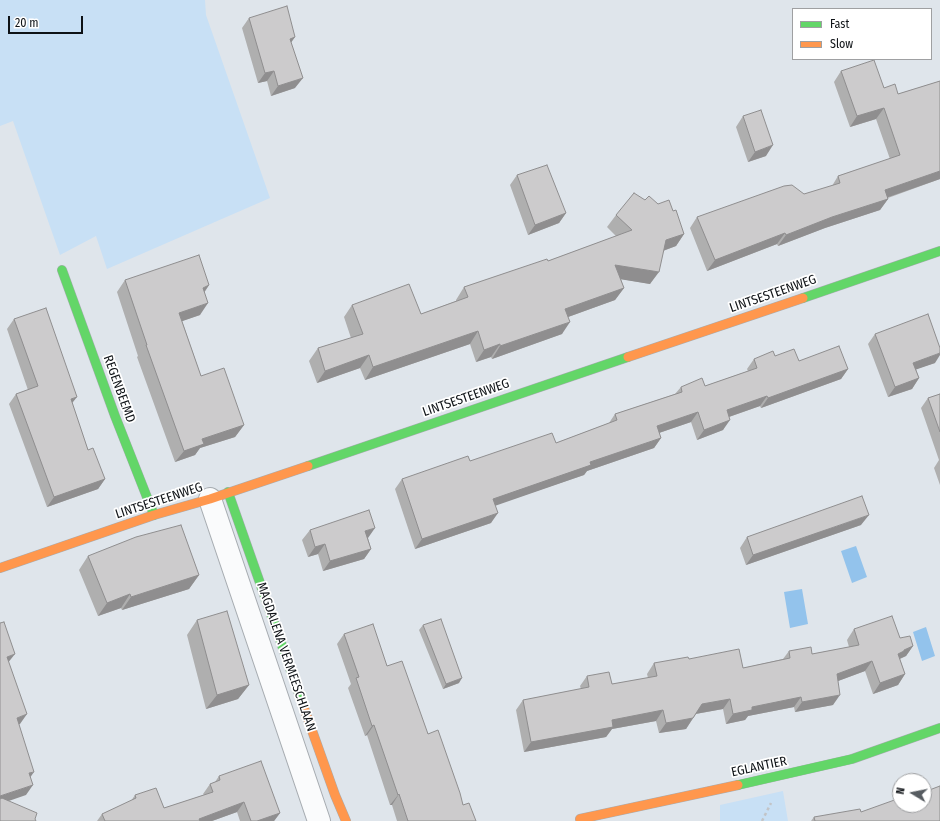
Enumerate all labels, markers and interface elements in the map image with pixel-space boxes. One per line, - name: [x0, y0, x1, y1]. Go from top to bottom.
- scale bar: [10, 8, 85, 34]
- legend: [792, 8, 932, 60]
- text: 20 m: [15, 16, 39, 30]
- text: Fast: [830, 17, 849, 31]
- text: Slow: [830, 37, 853, 51]
- street label: LINTSESTEENWEG: [728, 272, 818, 316]
- street label: REGENBEEMD: [100, 353, 138, 425]
- street label: LINTSESTEENWEG: [421, 376, 511, 420]
- street label: LINTSESTEENWEG: [113, 480, 205, 522]
- street label: MAGDALENA VERMEESCHLAAN: [253, 580, 319, 734]
- street label: EGLANTIER: [730, 753, 788, 781]
- north arrow: [892, 773, 932, 813]
- text: N: [894, 787, 908, 795]

